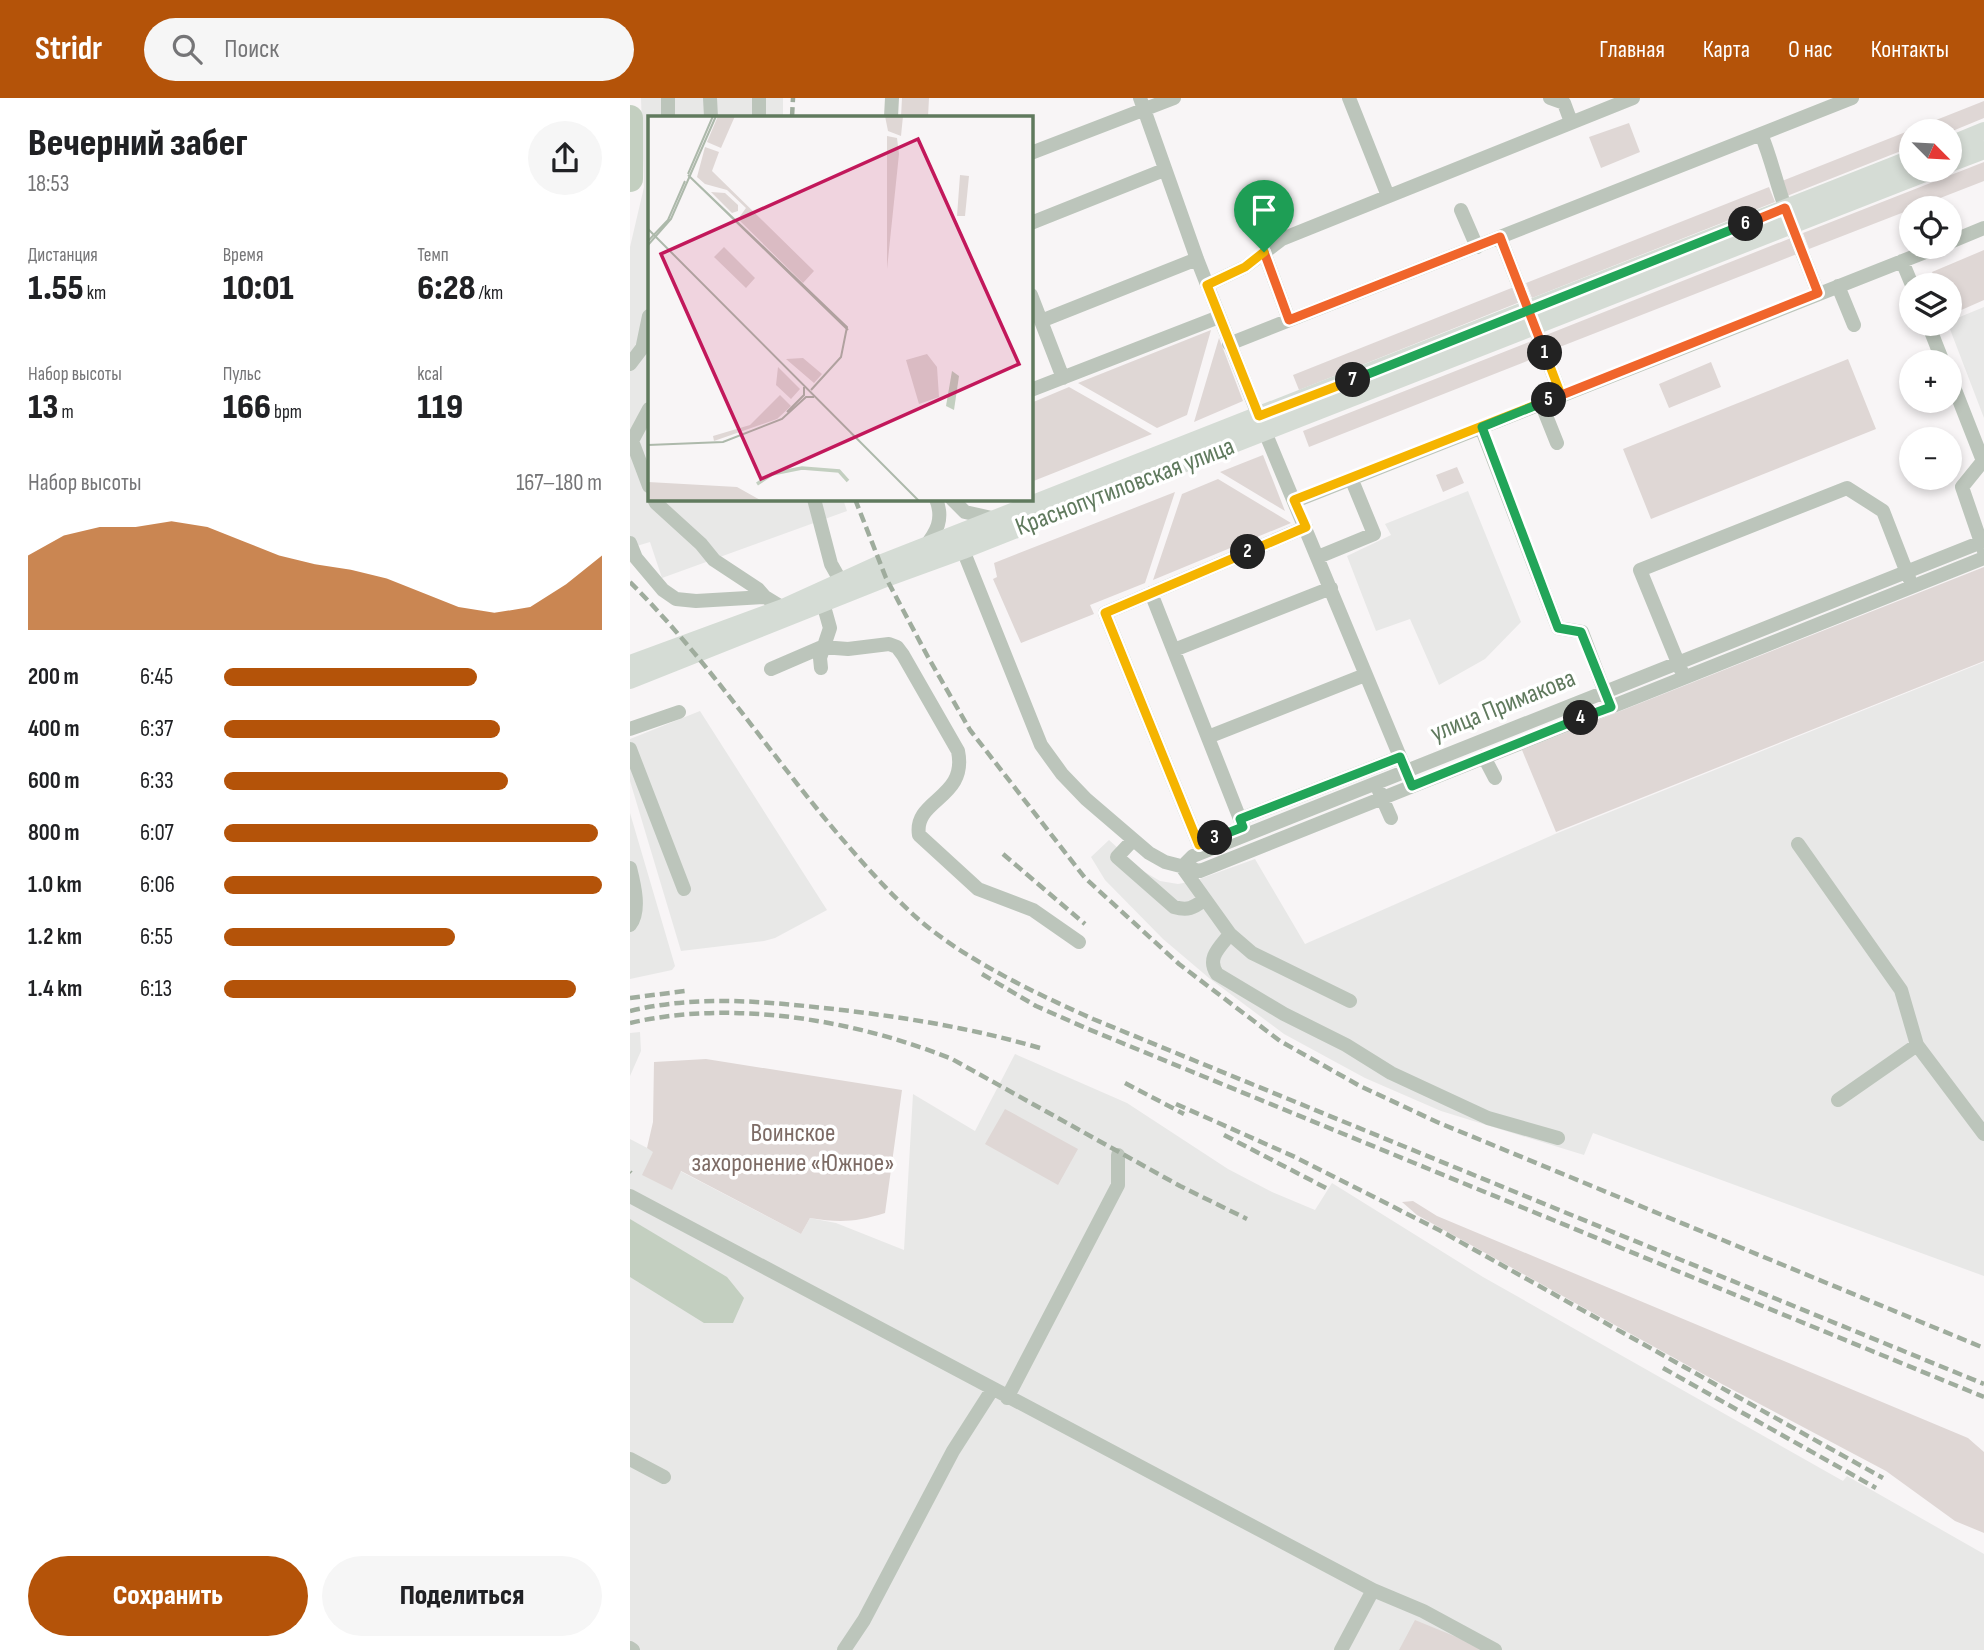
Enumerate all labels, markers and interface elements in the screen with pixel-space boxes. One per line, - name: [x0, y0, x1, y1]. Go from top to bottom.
- search box: [144, 18, 634, 81]
- text: Stridr: [35, 29, 102, 69]
- icon: search: [168, 30, 206, 68]
- text: Поиск: [224, 34, 279, 65]
- text: Главная: [1599, 35, 1665, 64]
- text: Карта: [1703, 35, 1750, 64]
- text: О нас: [1788, 35, 1833, 64]
- text: Контакты: [1871, 35, 1949, 64]
- inset map: [648, 116, 1032, 500]
- north arrow: [1899, 119, 1962, 182]
- map controls: [1899, 119, 1962, 490]
- text: Вечерний забег: [28, 121, 247, 166]
- button: share: [528, 121, 602, 195]
- text: 18:53: [28, 170, 69, 198]
- pin: [1234, 180, 1294, 252]
- icon: arrive: [1245, 191, 1283, 229]
- button: locate: [1899, 196, 1962, 259]
- pin: 6: [1728, 206, 1764, 242]
- text: 6: [1741, 212, 1750, 235]
- text: Дистанция: [28, 244, 98, 267]
- text: Время: [223, 244, 263, 267]
- text: Темп: [417, 244, 449, 267]
- text: 1.55: [28, 267, 84, 310]
- text: 10:01: [223, 267, 294, 310]
- text: 6:28: [417, 267, 476, 310]
- button: layers: [1899, 273, 1962, 336]
- text: km: [84, 282, 106, 305]
- text: /km: [476, 282, 503, 305]
- pin: 1: [1528, 336, 1562, 370]
- text: 1: [1541, 341, 1548, 364]
- button: +: [1899, 350, 1962, 413]
- pin: 7: [1336, 362, 1370, 398]
- text: Набор высоты: [28, 363, 122, 386]
- text: Пульс: [223, 363, 261, 386]
- text: kcal: [417, 363, 442, 386]
- text: 7: [1348, 368, 1357, 391]
- pin: 5: [1532, 382, 1566, 418]
- text: 13: [28, 386, 59, 429]
- text: 166: [223, 386, 271, 429]
- text: 119: [417, 386, 463, 429]
- text: 5: [1544, 388, 1553, 411]
- text: m: [59, 401, 74, 424]
- text: bpm: [271, 401, 302, 424]
- button: −: [1899, 427, 1962, 490]
- street label: Краснопутиловская улица: [1011, 431, 1239, 543]
- text: Набор высоты: [28, 469, 141, 497]
- text: 167–180 m: [516, 469, 602, 497]
- pin: 2: [1230, 534, 1266, 570]
- text: 2: [1243, 540, 1252, 563]
- text: 200 m: [28, 663, 79, 691]
- text: 6:45: [140, 663, 173, 691]
- street label: улица Примакова: [1426, 663, 1580, 749]
- pin: 4: [1564, 700, 1598, 736]
- text: 4: [1576, 706, 1585, 729]
- text: 400 m: [28, 715, 79, 743]
- text: 6:37: [140, 715, 173, 743]
- text: 600 m: [28, 767, 80, 795]
- text: 6:33: [140, 767, 174, 795]
- text: 800 m: [28, 819, 80, 847]
- text: 6:07: [140, 819, 174, 847]
- pin: 3: [1198, 820, 1232, 856]
- text: 3: [1210, 826, 1219, 849]
- text: 1.0 km: [28, 871, 82, 899]
- text: 6:06: [140, 871, 175, 899]
- text: 1.2 km: [28, 923, 82, 951]
- text: 6:55: [140, 923, 173, 951]
- text: 1.4 km: [28, 975, 82, 1003]
- text: 6:13: [140, 975, 172, 1003]
- park label: Воинское захоронение «Южное»: [691, 1118, 895, 1179]
- button: Сохранить: [28, 1556, 308, 1636]
- button: Поделиться: [322, 1556, 602, 1636]

